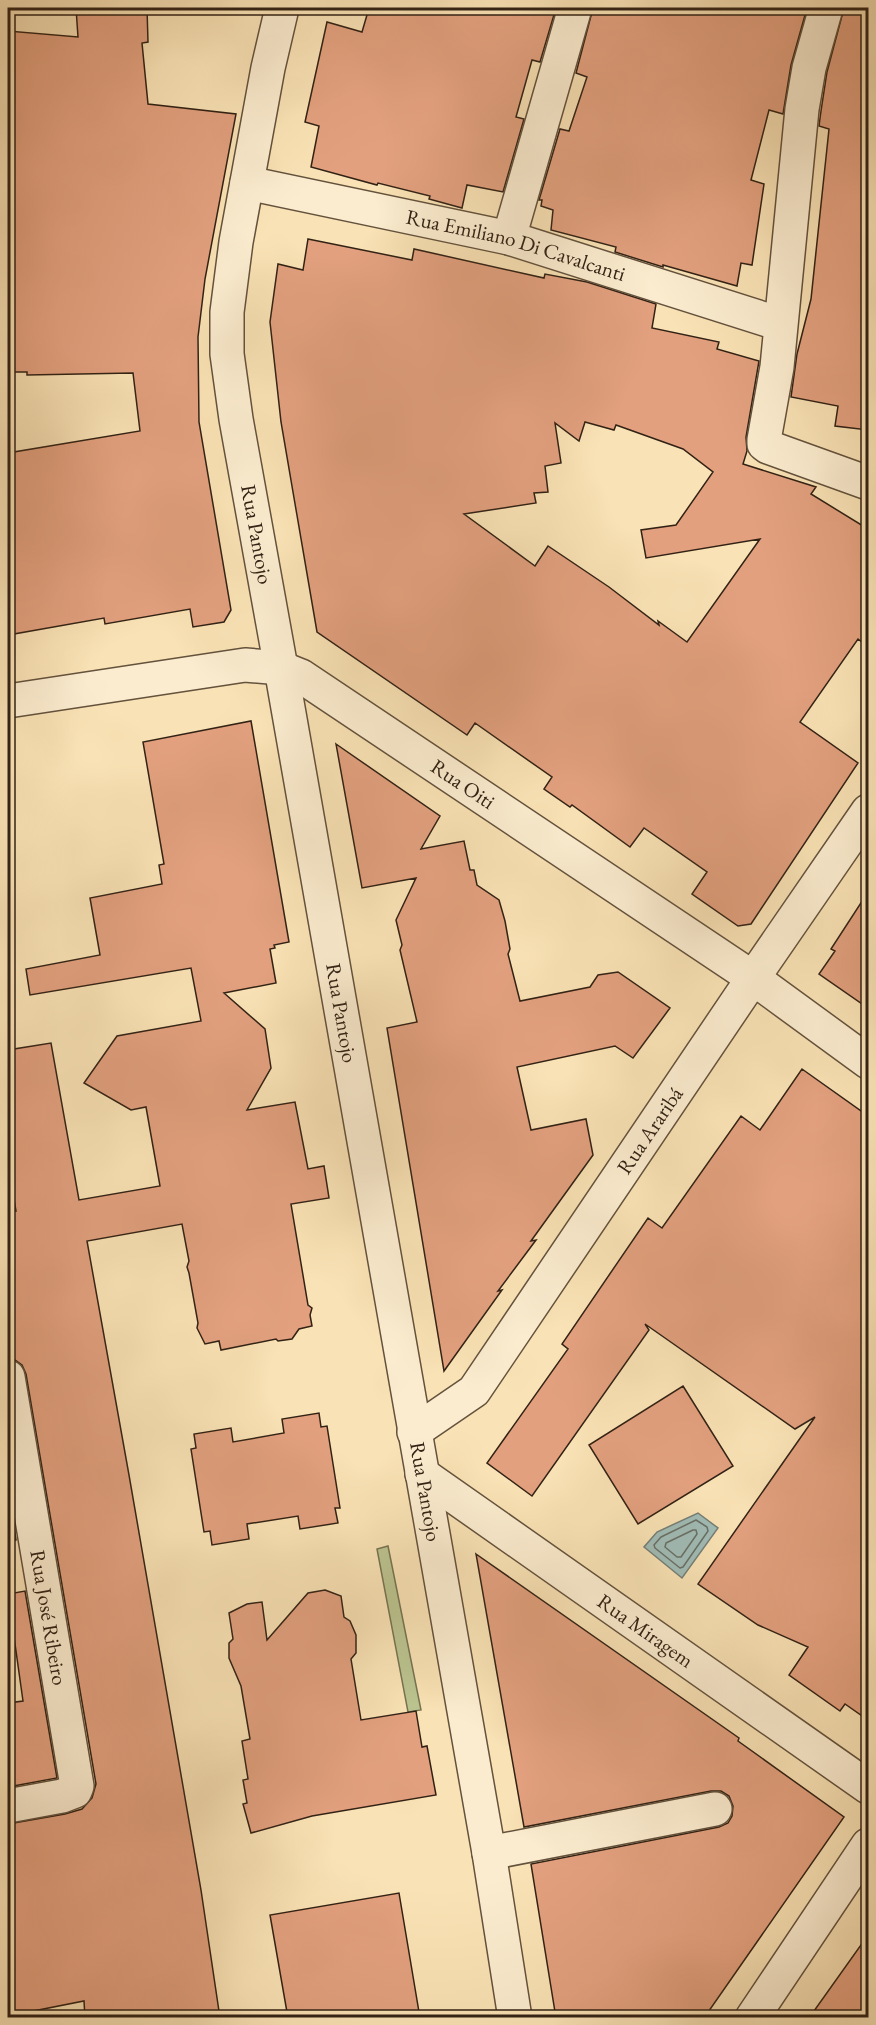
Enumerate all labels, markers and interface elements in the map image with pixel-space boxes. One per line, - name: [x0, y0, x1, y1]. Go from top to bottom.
- street label: Rua Emiliano Di Cavalcanti: [404, 203, 629, 287]
- street label: Rua Pantojo: [235, 482, 280, 586]
- street label: Rua Oiti: [426, 753, 500, 815]
- street label: Rua Pantojo: [320, 961, 364, 1065]
- street label: Rua Araribá: [610, 1081, 689, 1179]
- street label: Rua Pantojo: [404, 1440, 448, 1544]
- street label: Rua José Ribeiro: [24, 1548, 74, 1687]
- street label: Rua Miragem: [592, 1587, 699, 1674]

